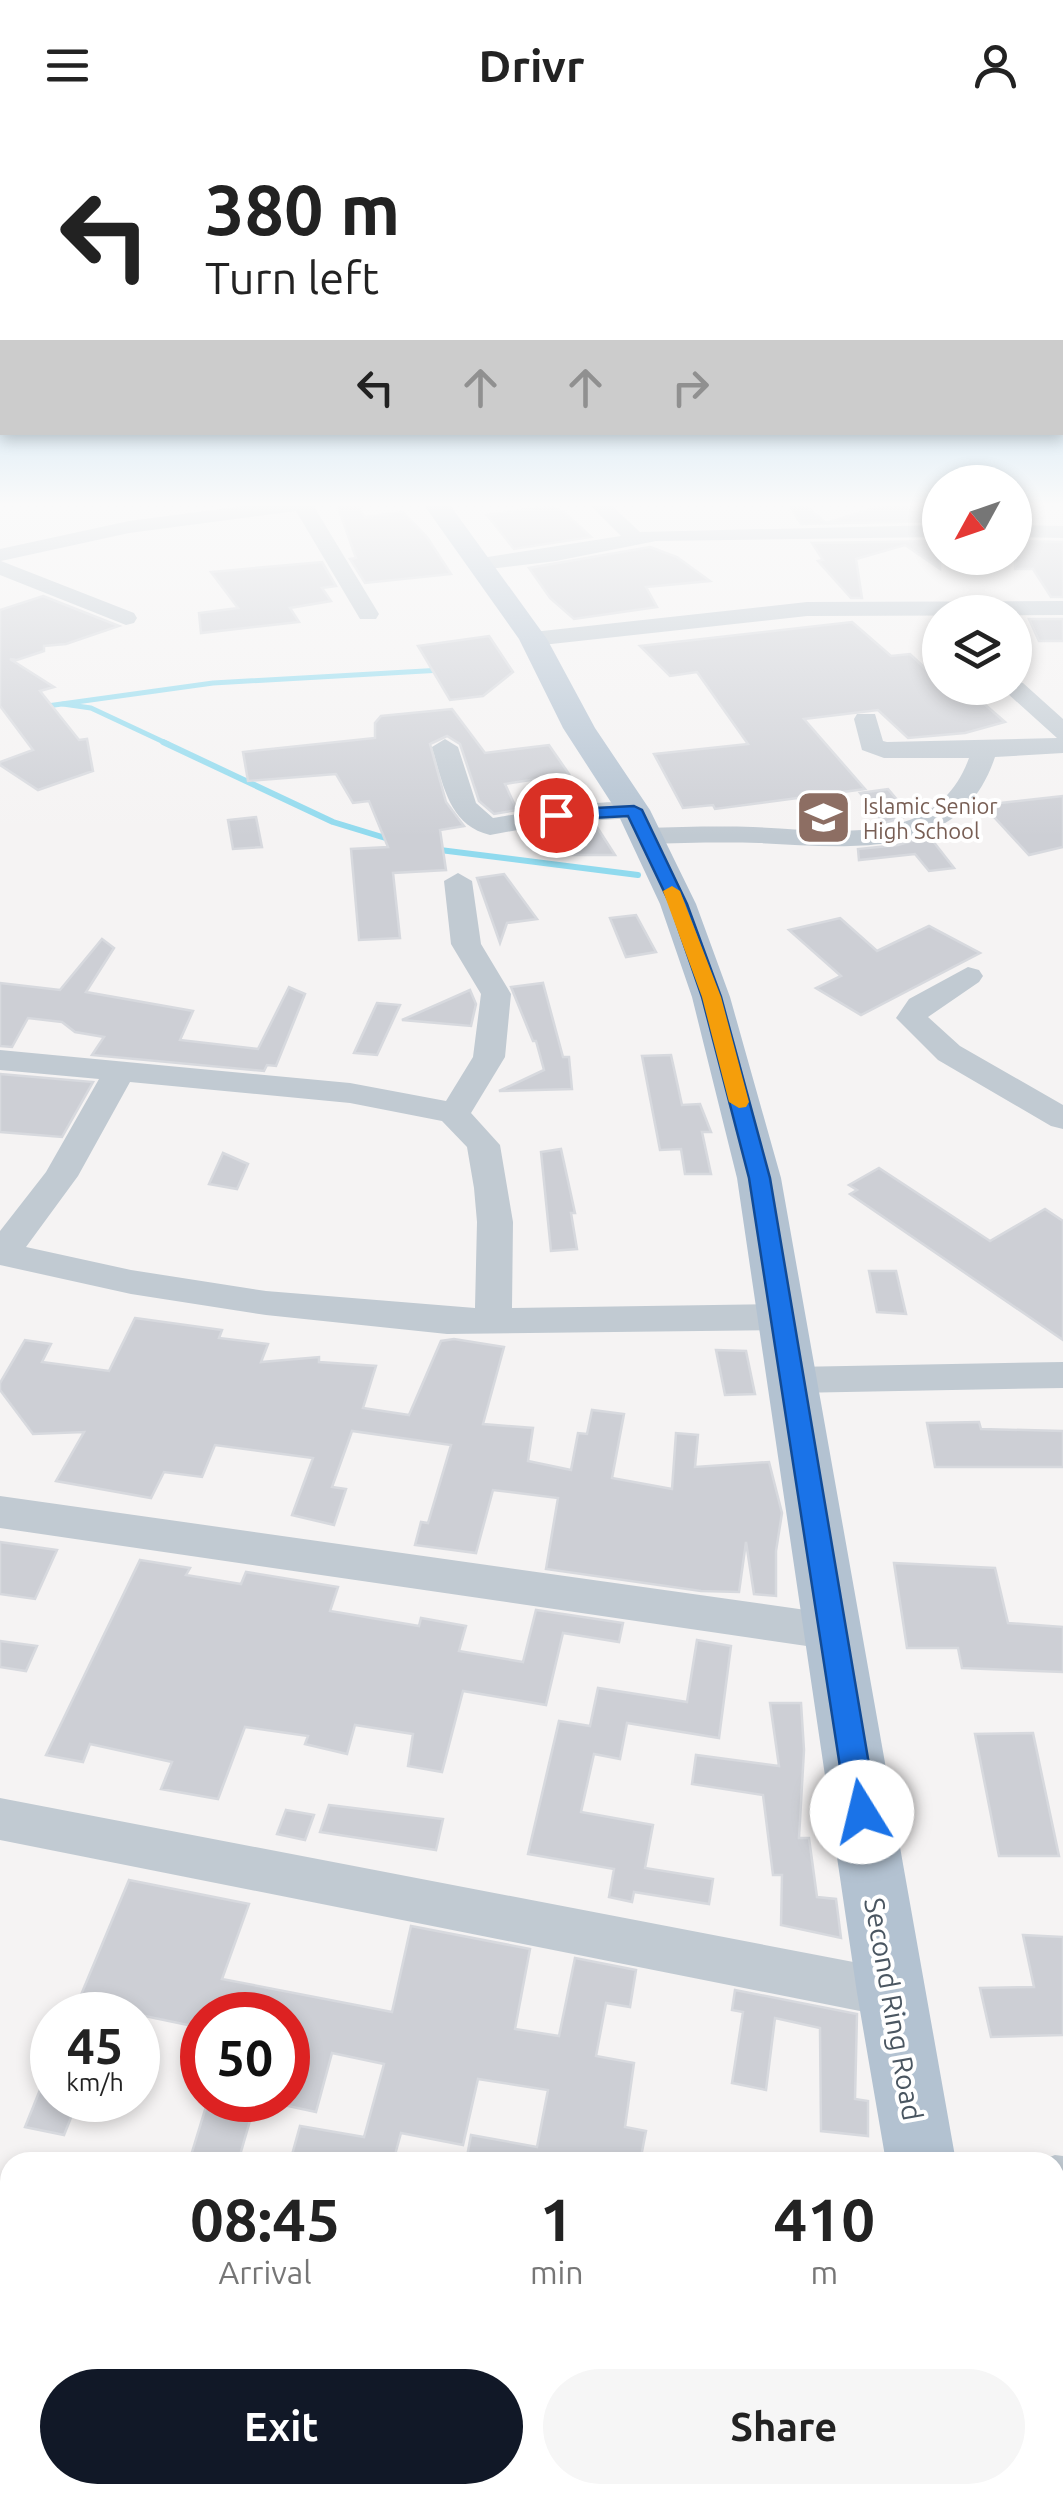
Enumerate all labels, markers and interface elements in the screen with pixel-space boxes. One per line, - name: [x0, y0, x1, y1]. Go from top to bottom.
- icon: menu: [40, 38, 95, 93]
- icon: person: [968, 38, 1023, 93]
- text: Drivr: [479, 40, 584, 91]
- icon: left: [40, 170, 170, 300]
- text: 380 m: [205, 170, 400, 248]
- text: Turn left: [205, 252, 379, 303]
- icon: left: [348, 360, 403, 415]
- icon: ahead: [453, 360, 508, 415]
- icon: ahead: [558, 360, 613, 415]
- icon: right: [663, 360, 718, 415]
- north arrow: [922, 465, 1032, 575]
- map controls: [922, 465, 1032, 705]
- button: layers: [922, 595, 1032, 705]
- pin: [514, 773, 599, 858]
- icon: arrive: [529, 788, 584, 843]
- school or university icon: Islamic Senior High School: [794, 788, 854, 848]
- place label: Islamic Senior High School: [863, 793, 998, 843]
- position arrow: [810, 1760, 914, 1864]
- street label: Second Ring Road: [859, 1895, 929, 2123]
- speed limit sign: 50: [180, 1992, 310, 2122]
- text: 45: [67, 2017, 123, 2073]
- text: km/h: [66, 2068, 124, 2096]
- text: 08:45: [190, 2185, 340, 2252]
- text: 1: [540, 2185, 574, 2252]
- text: 410: [774, 2185, 875, 2252]
- text: Arrival: [218, 2254, 312, 2290]
- text: min: [530, 2254, 584, 2290]
- text: m: [810, 2254, 838, 2290]
- button: Exit: [40, 2369, 523, 2484]
- button: Share: [543, 2369, 1025, 2484]

